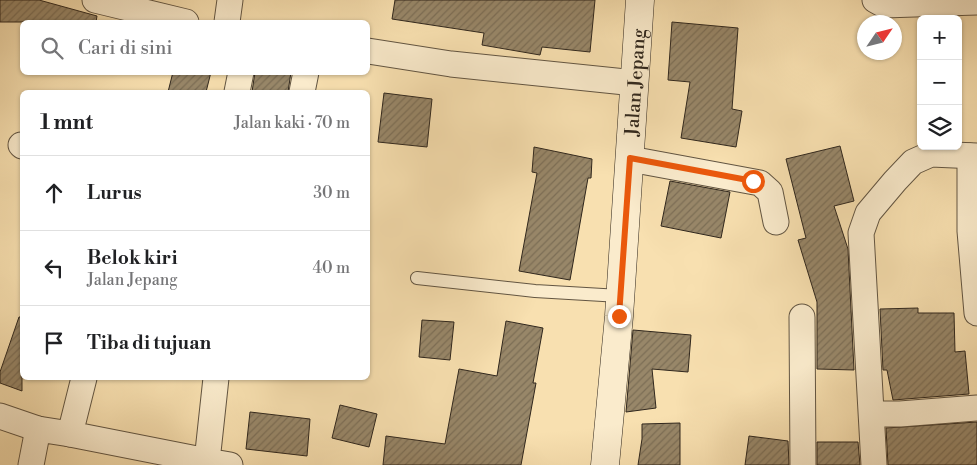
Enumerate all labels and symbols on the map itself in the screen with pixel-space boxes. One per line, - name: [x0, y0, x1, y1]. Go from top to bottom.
- north arrow: [857, 15, 902, 60]
- street label: Jalan Jepang: [620, 28, 651, 138]
- route start: [742, 170, 765, 193]
- route end: [608, 305, 631, 328]

